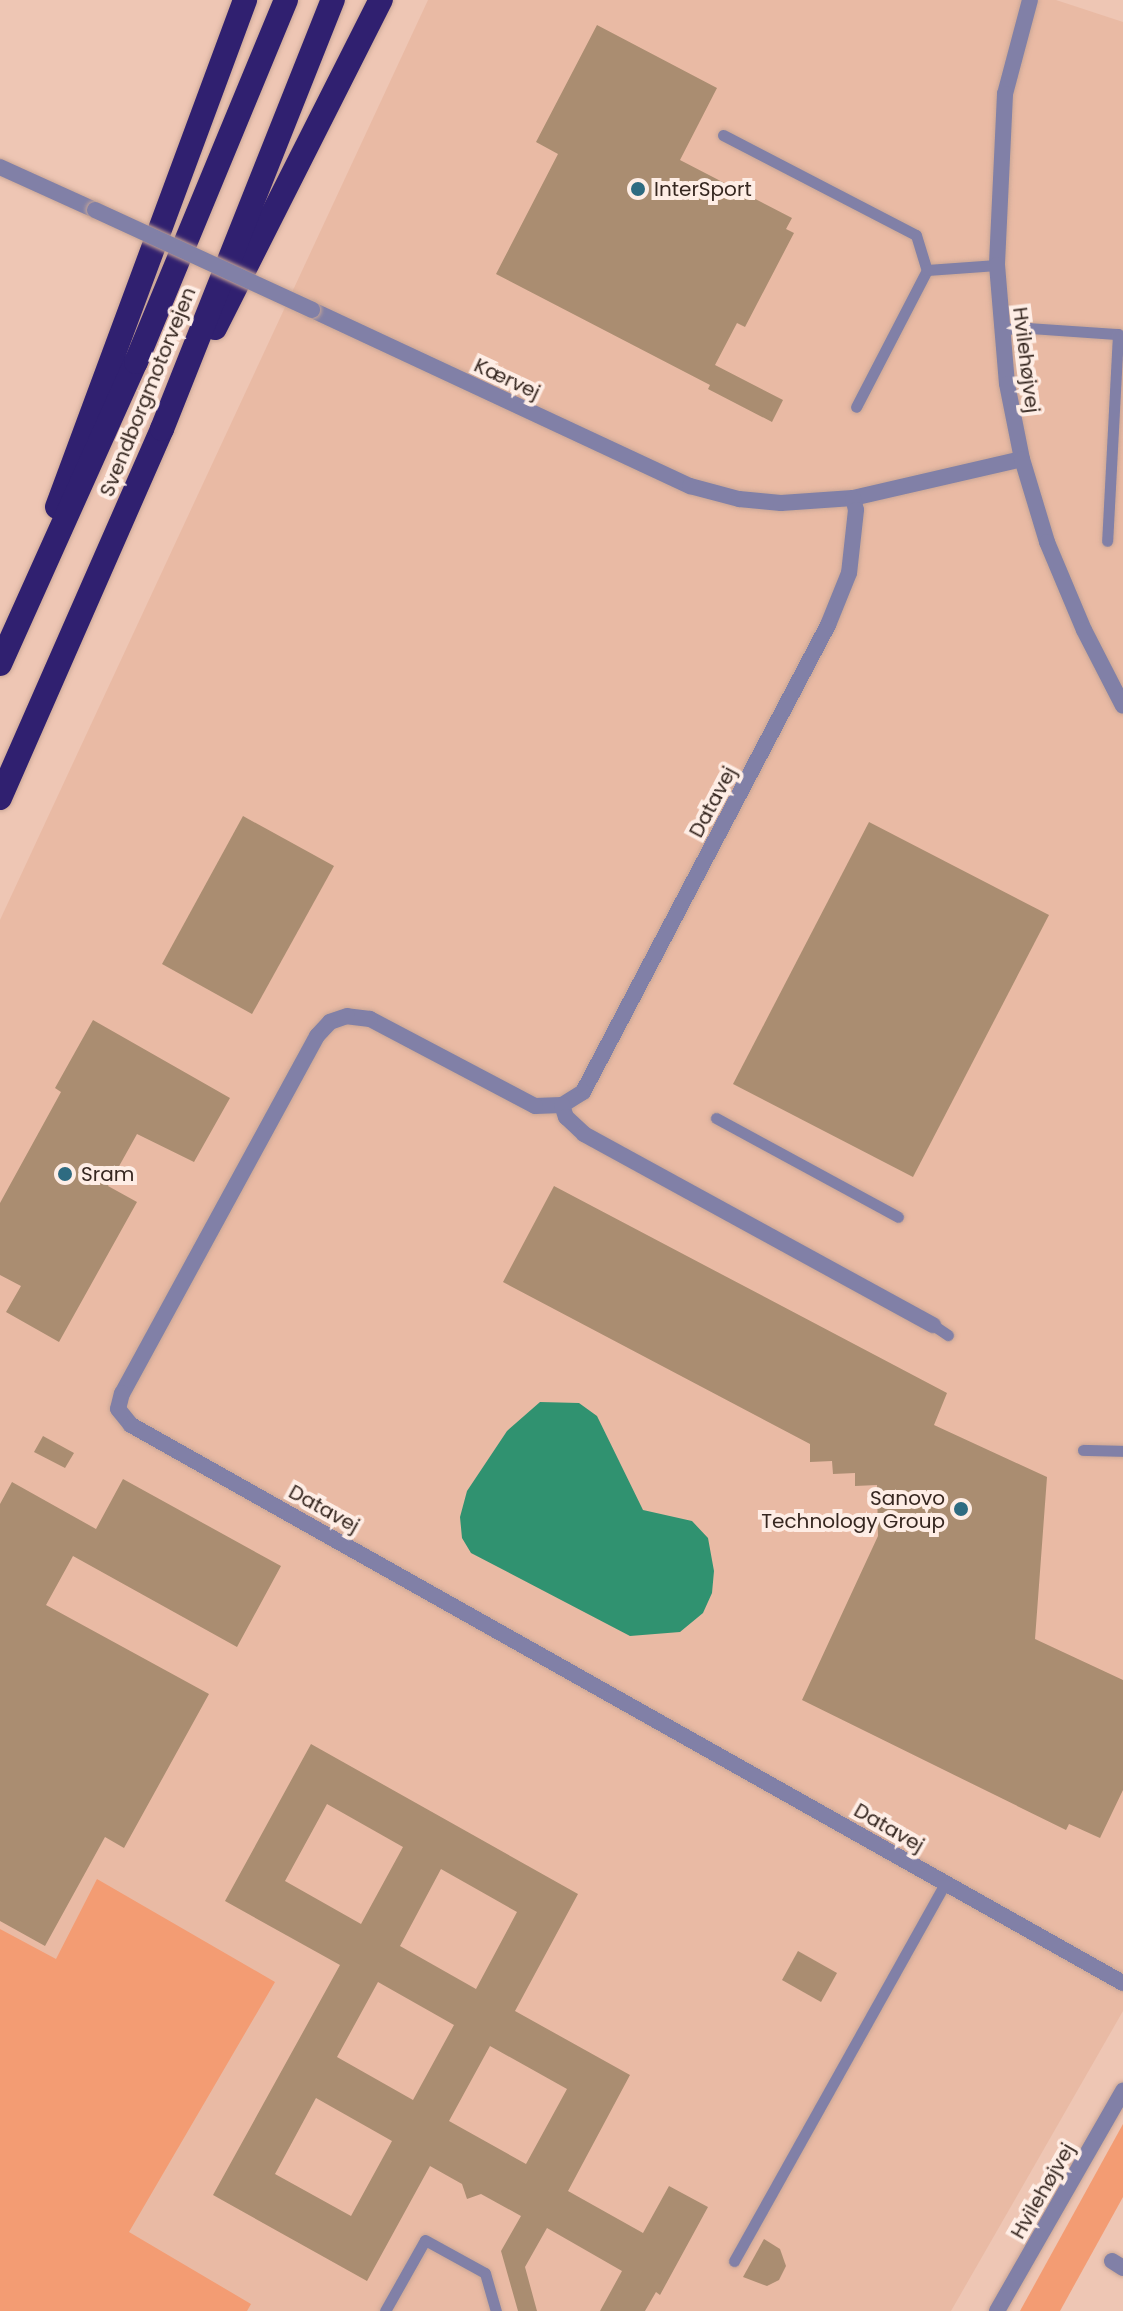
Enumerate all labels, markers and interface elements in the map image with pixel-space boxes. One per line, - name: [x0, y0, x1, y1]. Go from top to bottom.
- place label: InterSport: [654, 177, 752, 201]
- marker: InterSport: [629, 180, 647, 198]
- street label: Svendborgmotorvejen: [95, 284, 201, 500]
- street label: Hvilehøjvej: [1008, 306, 1044, 414]
- street label: Kærvej: [470, 353, 544, 405]
- street label: Datavej: [684, 762, 742, 842]
- place label: Sram: [81, 1162, 134, 1186]
- marker: Sram: [56, 1165, 74, 1183]
- street label: Datavej: [284, 1480, 364, 1538]
- place label: Sanovo Technology Group: [761, 1486, 945, 1533]
- marker: Sanovo Technology Group: [952, 1500, 970, 1518]
- street label: Datavej: [850, 1798, 928, 1858]
- street label: Hvilehøjvej: [1006, 2139, 1080, 2243]

